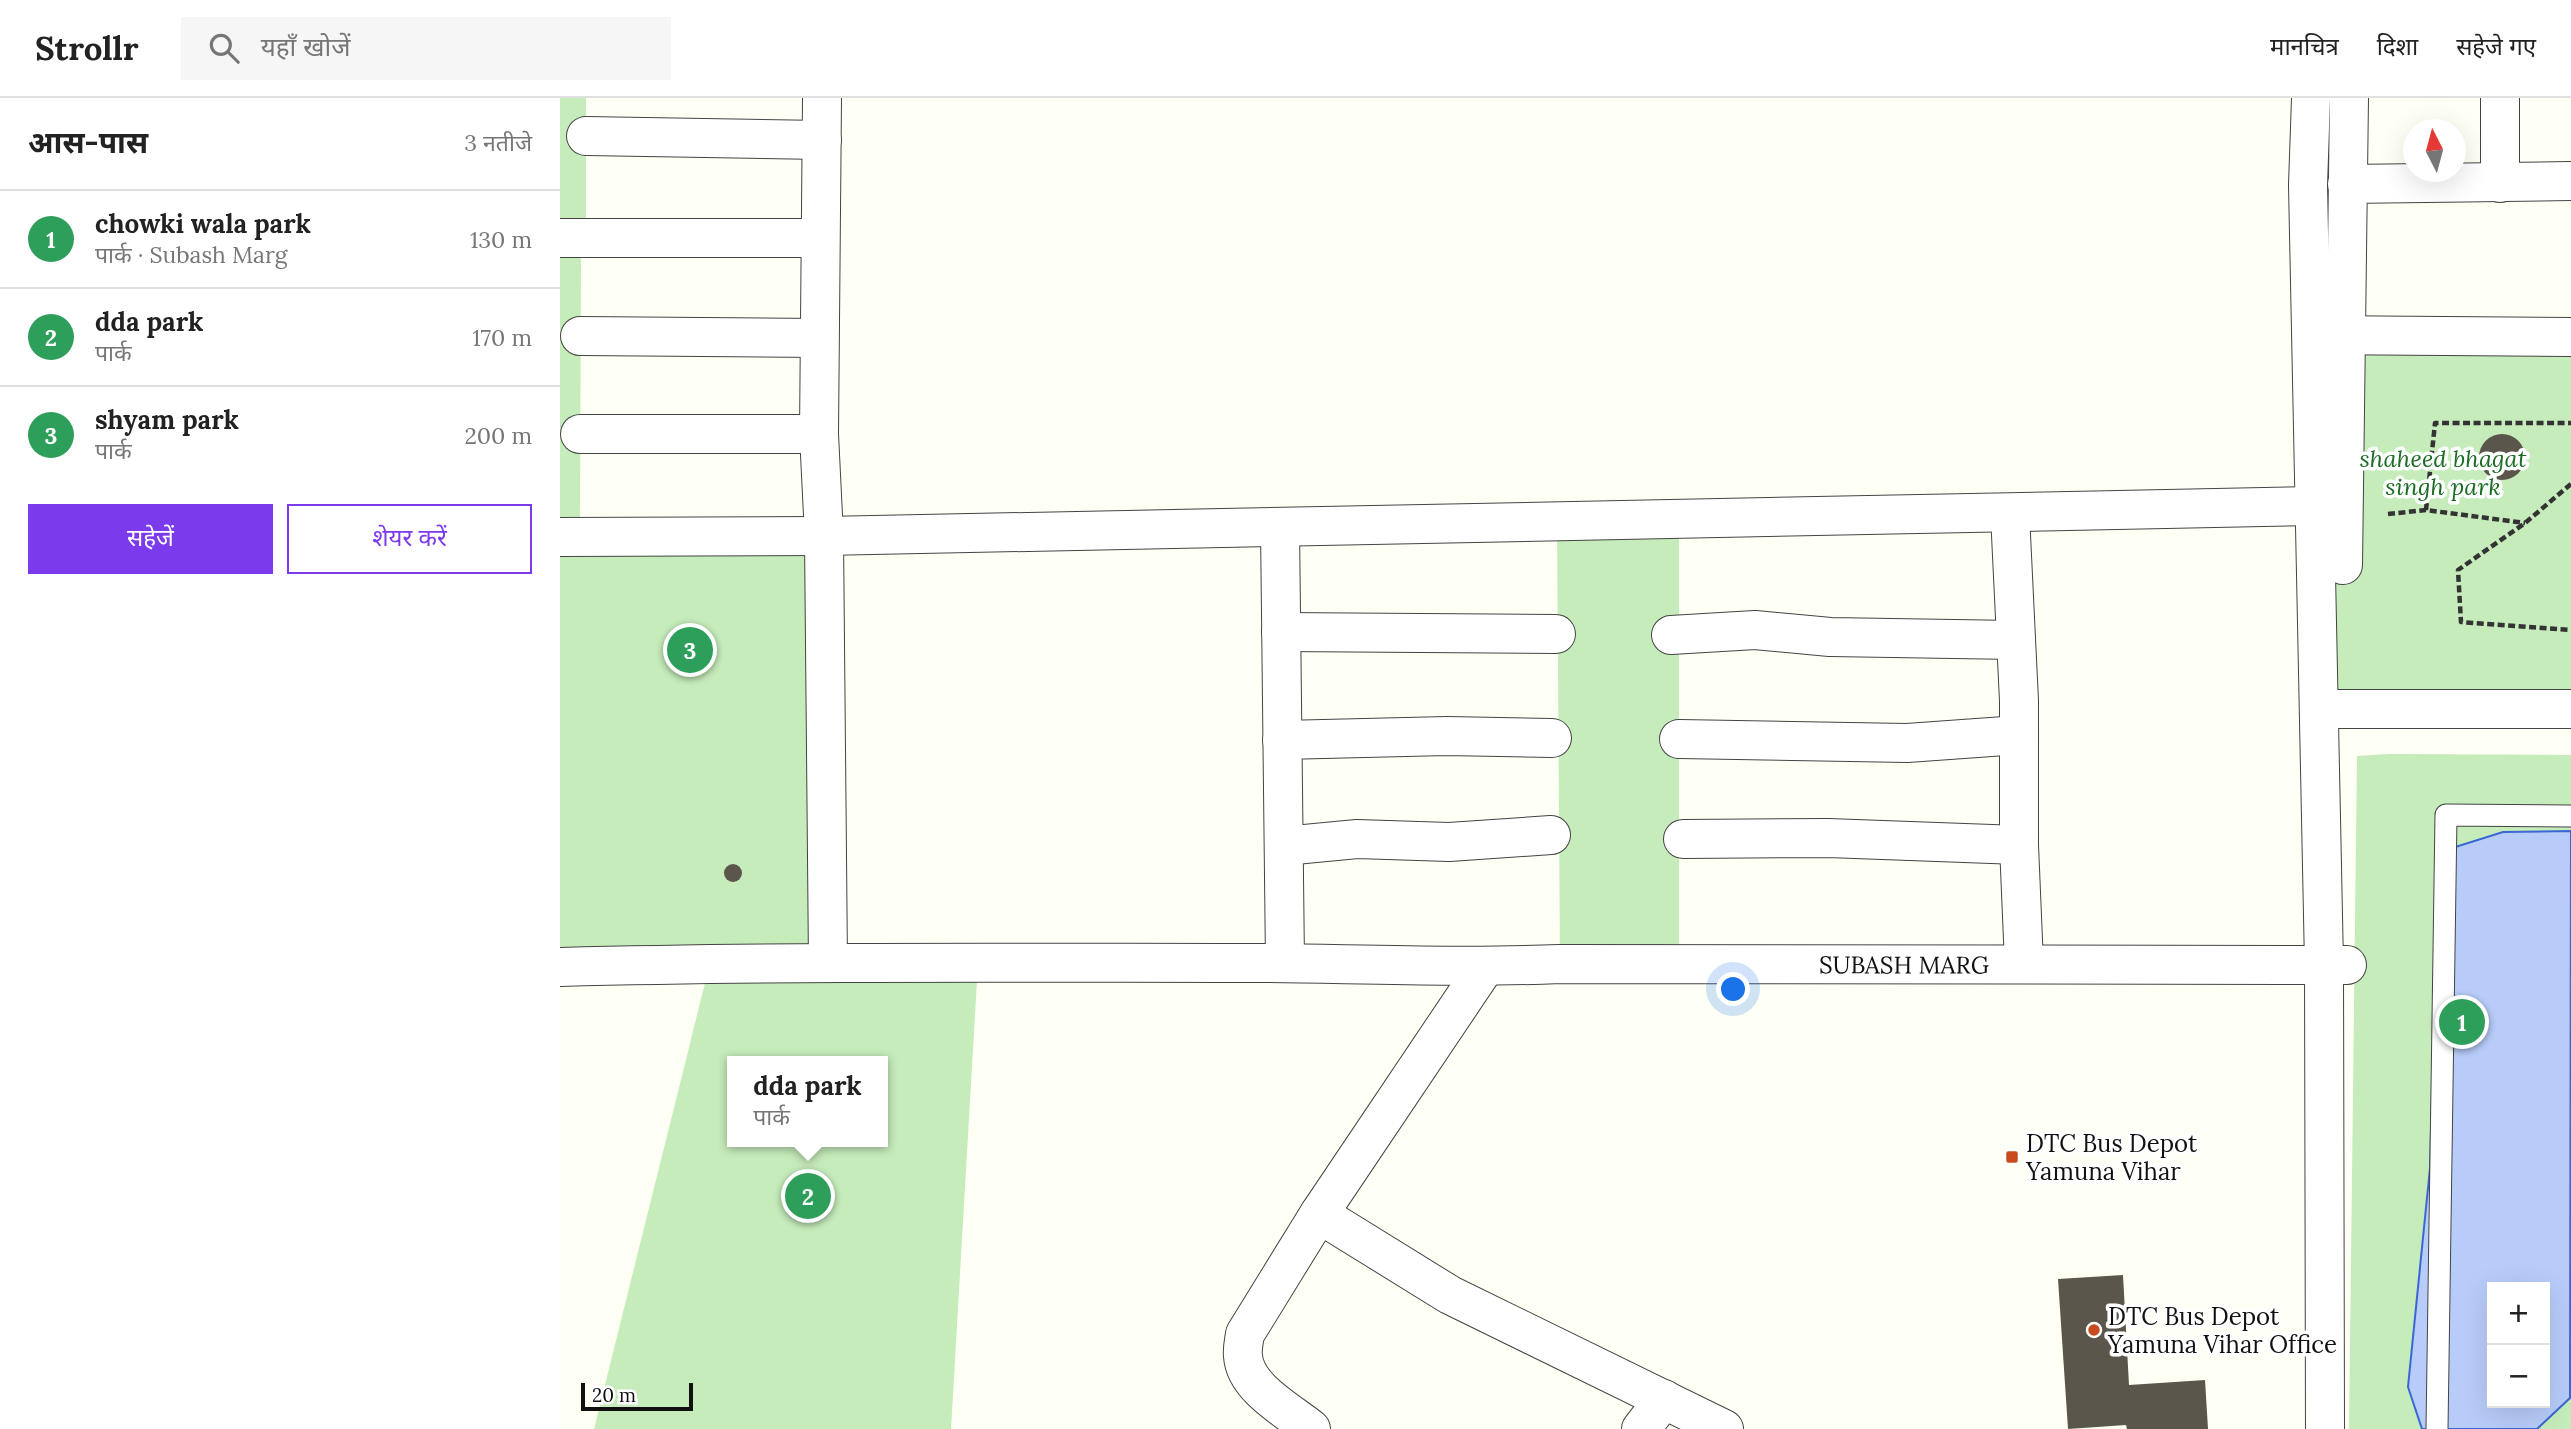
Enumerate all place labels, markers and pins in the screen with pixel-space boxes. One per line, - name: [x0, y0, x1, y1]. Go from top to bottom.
- pin: 3: [667, 624, 713, 676]
- pin: 1: [2439, 996, 2485, 1048]
- place label: DTC Bus Depot Yamuna Vihar: [2025, 1128, 2198, 1187]
- marker: DTC Bus Depot Yamuna Vihar: [2004, 1149, 2020, 1165]
- pin: 2: [785, 1170, 831, 1222]
- place label: DTC Bus Depot Yamuna Vihar Office: [2107, 1301, 2337, 1360]
- marker: DTC Bus Depot Yamuna Vihar Office: [2086, 1322, 2102, 1338]

